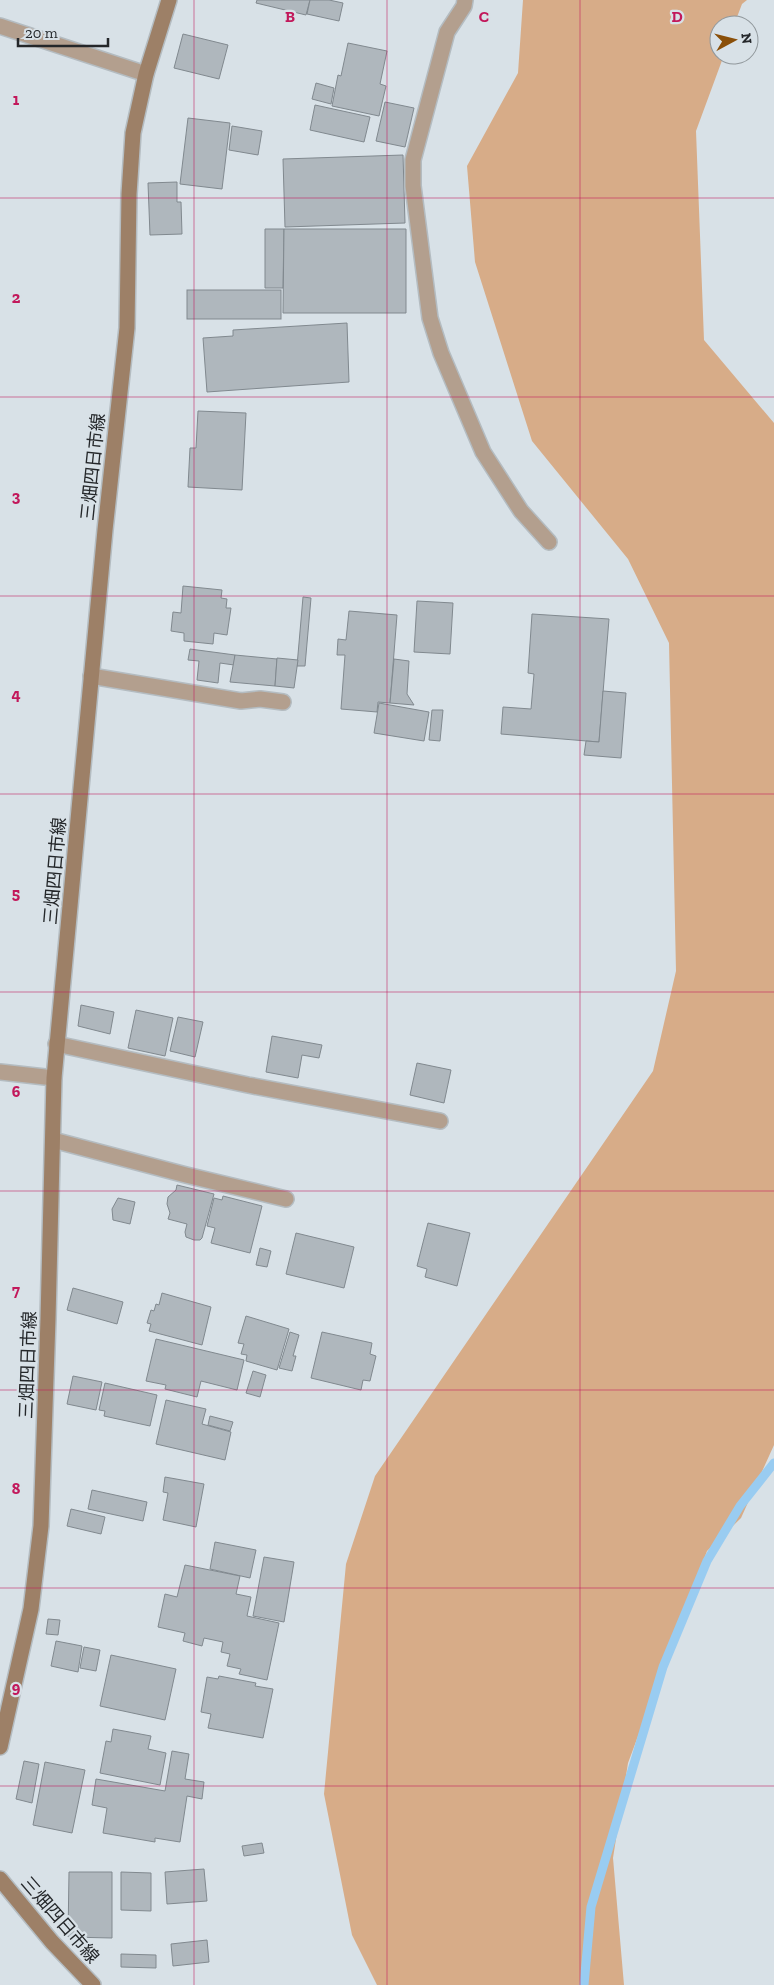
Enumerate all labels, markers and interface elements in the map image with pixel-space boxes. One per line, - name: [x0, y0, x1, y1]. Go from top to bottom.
- text: B: [285, 7, 295, 26]
- text: C: [479, 7, 489, 26]
- text: D: [671, 7, 683, 26]
- scale bar: [18, 15, 108, 47]
- north arrow: [709, 15, 759, 65]
- text: 20 m: [25, 24, 58, 42]
- text: N: [737, 32, 756, 45]
- text: 1: [13, 90, 20, 109]
- text: 2: [12, 288, 21, 307]
- street label: 三畑四日市線: [76, 412, 110, 522]
- text: 3: [12, 487, 21, 506]
- text: 4: [11, 685, 21, 704]
- street label: 三畑四日市線: [39, 816, 71, 926]
- text: 5: [12, 884, 20, 903]
- text: 6: [12, 1082, 21, 1101]
- text: 7: [12, 1281, 20, 1300]
- street label: 三畑四日市線: [15, 1311, 41, 1419]
- text: 8: [12, 1479, 21, 1498]
- text: 9: [12, 1678, 21, 1697]
- street label: 三畑四日市線: [16, 1872, 104, 1968]

